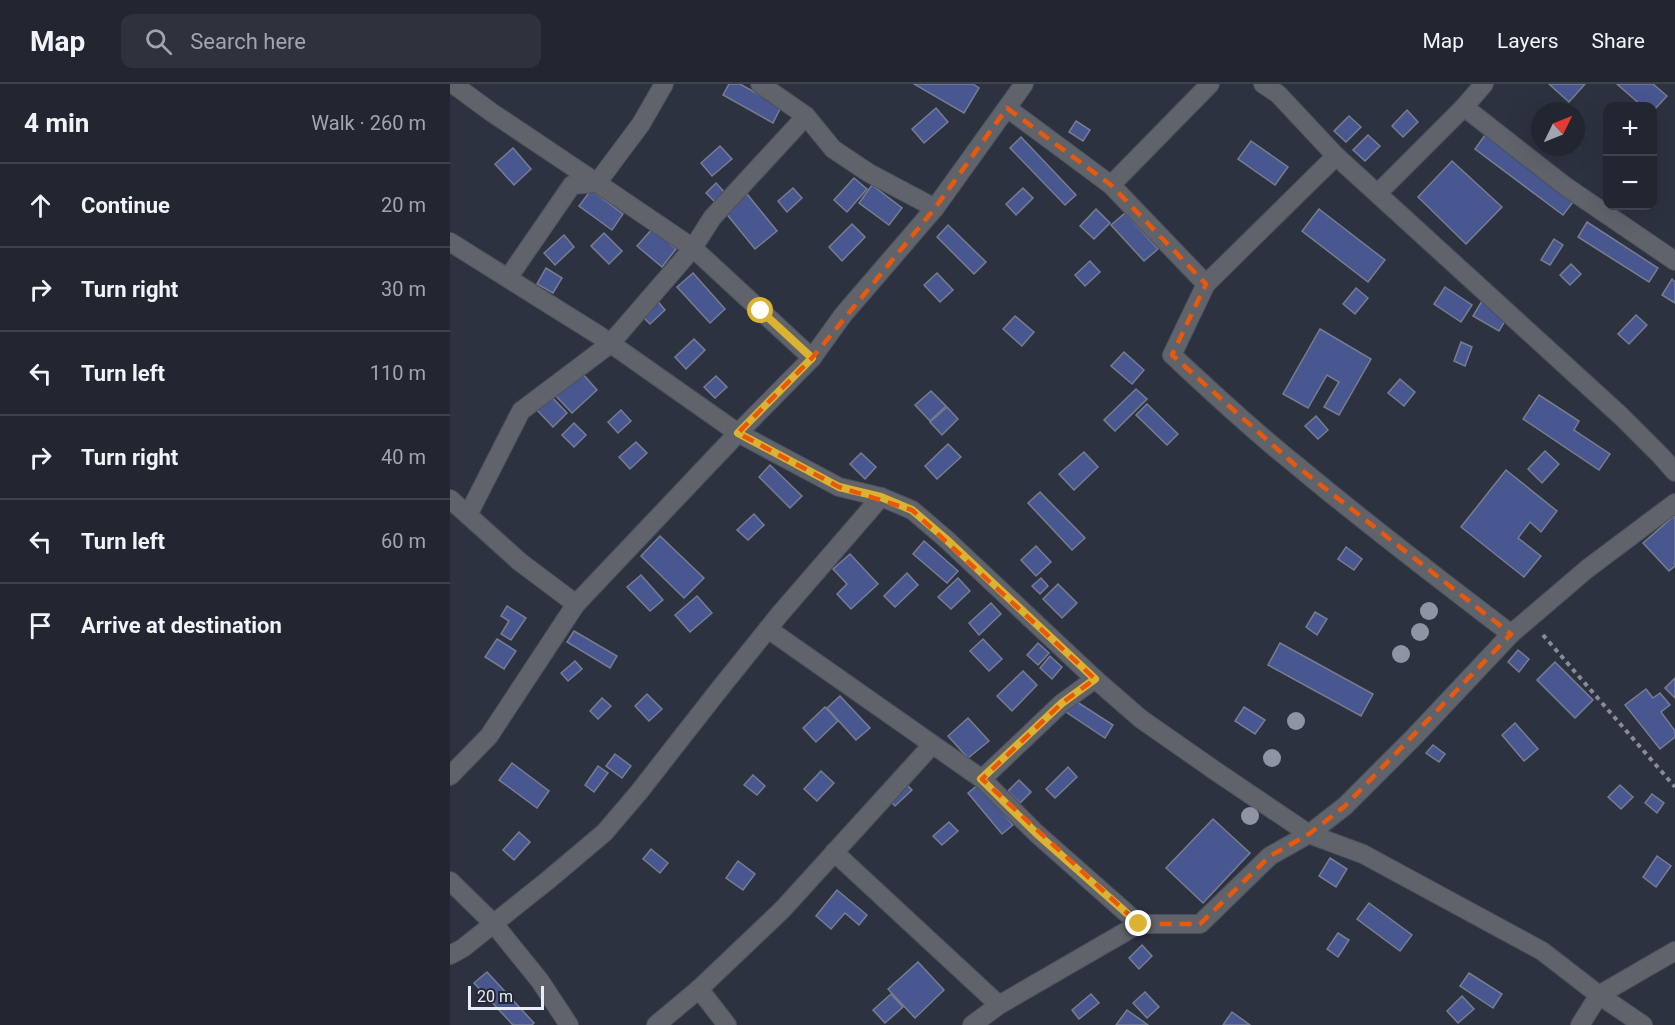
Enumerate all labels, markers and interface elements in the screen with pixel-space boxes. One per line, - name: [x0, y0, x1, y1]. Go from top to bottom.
- search box: [121, 14, 541, 68]
- text: Map: [30, 25, 85, 58]
- icon: search: [142, 25, 175, 58]
- text: Search here: [190, 29, 306, 54]
- text: Map: [1422, 29, 1464, 53]
- text: Layers: [1497, 29, 1558, 53]
- text: Share: [1591, 29, 1645, 53]
- north arrow: [1531, 102, 1585, 156]
- map controls: [1603, 102, 1657, 210]
- button: +: [1603, 102, 1657, 156]
- text: 4 min: [24, 108, 89, 138]
- text: Walk · 260 m: [311, 111, 426, 135]
- button: −: [1603, 156, 1657, 210]
- icon: ahead: [24, 189, 57, 222]
- text: Continue: [81, 193, 170, 218]
- text: 20 m: [381, 193, 426, 217]
- icon: right: [24, 273, 57, 306]
- text: Turn right: [81, 277, 178, 302]
- text: 30 m: [381, 277, 426, 301]
- route start: [747, 297, 773, 323]
- icon: left: [24, 357, 57, 390]
- text: Turn left: [81, 361, 165, 386]
- text: 110 m: [370, 361, 426, 385]
- icon: right: [24, 441, 57, 474]
- text: Turn right: [81, 445, 178, 470]
- text: 40 m: [381, 445, 426, 469]
- icon: left: [24, 525, 57, 558]
- text: Turn left: [81, 529, 165, 554]
- text: 60 m: [381, 529, 426, 553]
- icon: arrive: [24, 609, 57, 642]
- text: Arrive at destination: [81, 613, 282, 638]
- route end: [1125, 910, 1151, 936]
- scale bar: [468, 983, 544, 1010]
- text: 20 m: [477, 987, 513, 1006]

